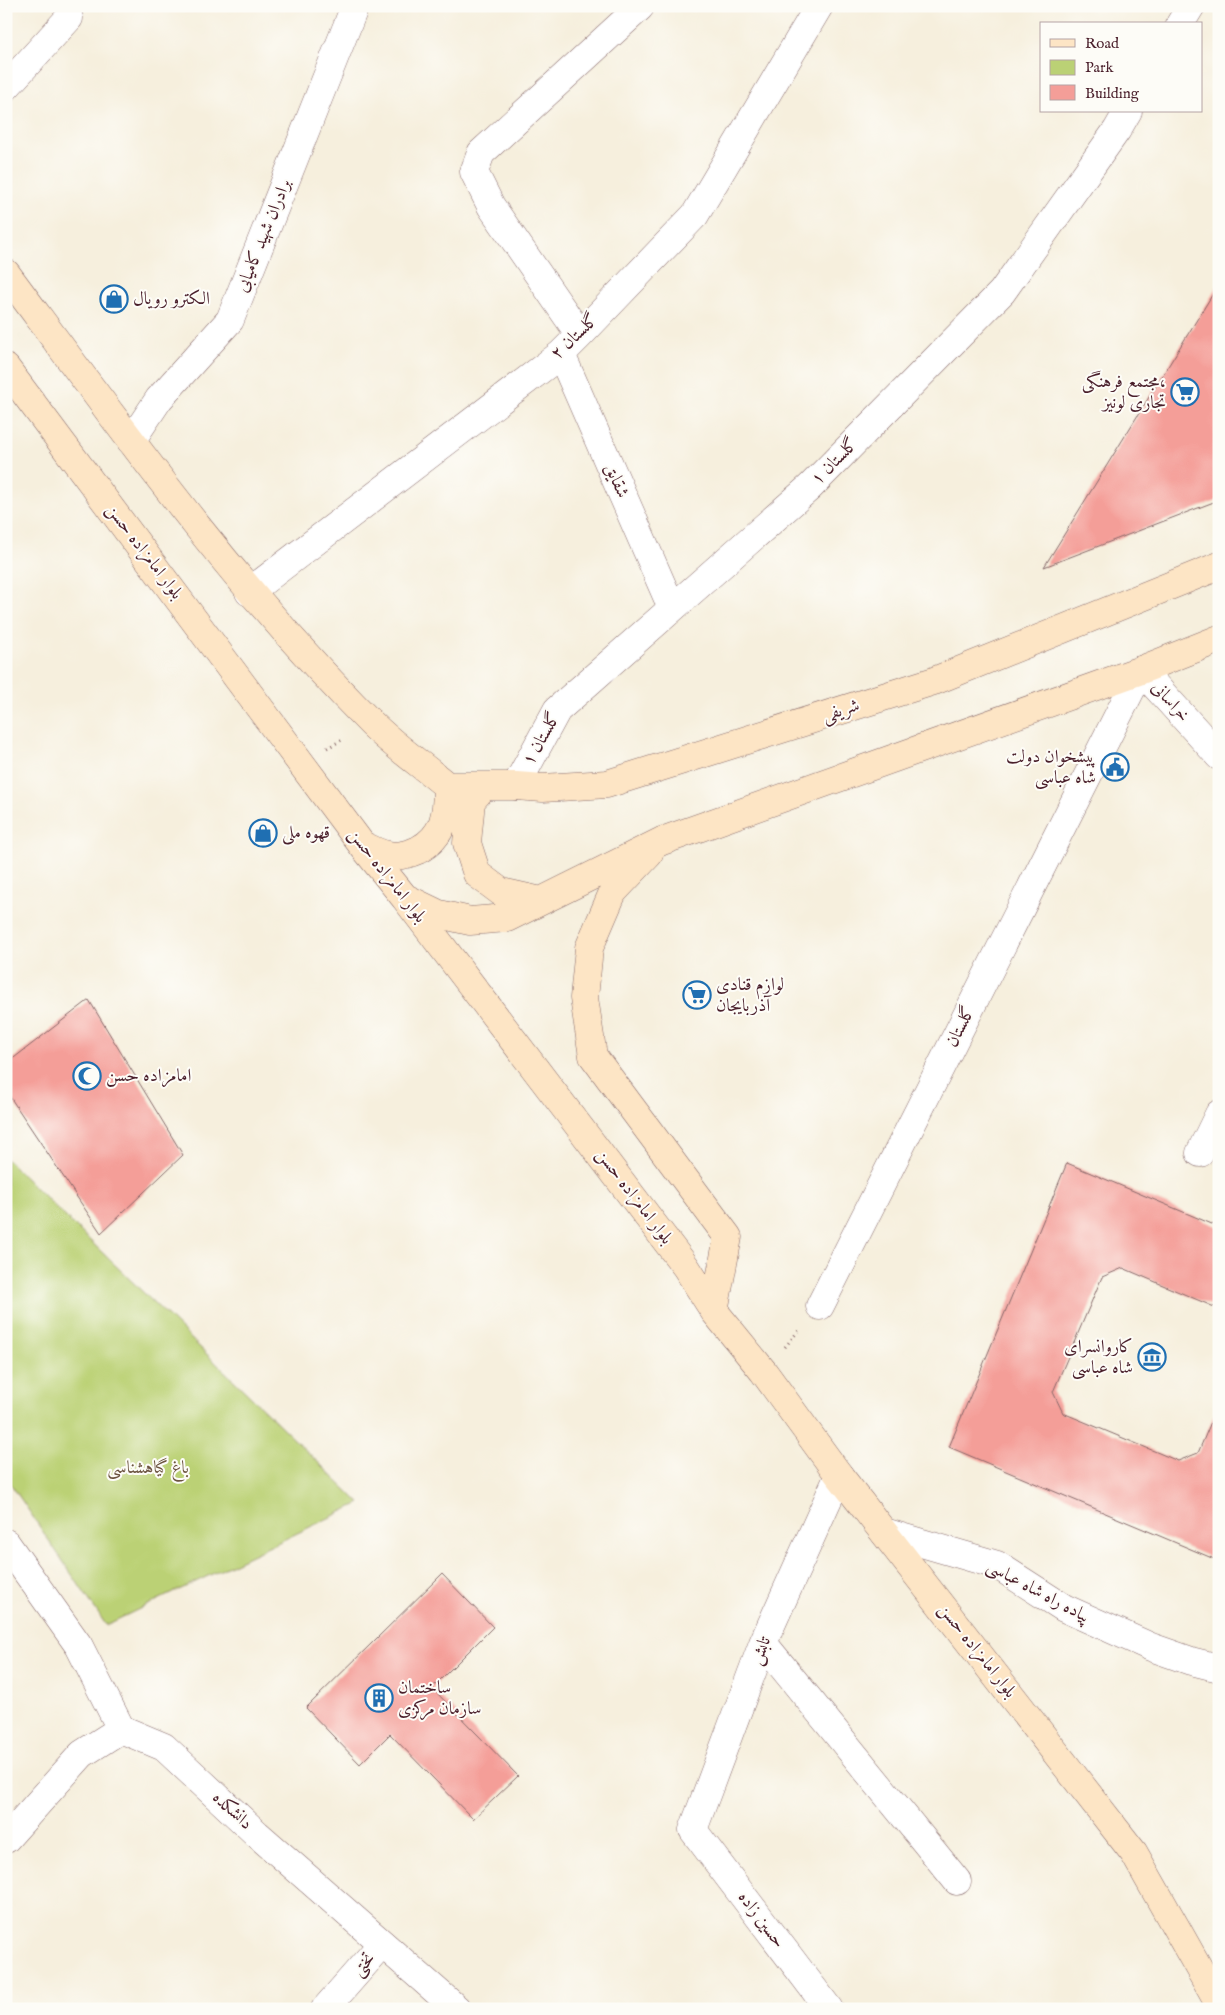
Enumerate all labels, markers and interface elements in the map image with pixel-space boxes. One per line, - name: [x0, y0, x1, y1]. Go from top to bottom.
- legend: [1040, 22, 1202, 112]
- text: Road: [1085, 34, 1120, 53]
- text: Park: [1085, 58, 1115, 77]
- text: Building: [1085, 84, 1140, 103]
- street label: برادران شهید کامیابی: [231, 176, 297, 296]
- shop icon: الکترو رویال: [99, 284, 129, 314]
- place label: الکترو رویال: [133, 288, 210, 311]
- street label: گلستان ۲: [545, 308, 604, 365]
- place label: مجتمع فرهنگی، تجاری لونیز: [1082, 370, 1166, 415]
- supermarket icon: مجتمع فرهنگی، تجاری لونیز: [1170, 377, 1200, 407]
- street label: گلستان ۱: [806, 433, 863, 490]
- street label: شقایق: [598, 460, 634, 502]
- street label: بلوار امامزاده حسن: [100, 499, 188, 605]
- street label: خراسانی: [1146, 677, 1194, 727]
- street label: شریفی: [819, 694, 863, 728]
- street label: گلستان ۱: [517, 708, 566, 770]
- place label: پیشخوان دولت شاه عباسی: [1006, 746, 1096, 790]
- public building icon: پیشخوان دولت شاه عباسی: [1100, 752, 1130, 782]
- shop icon: قهوه ملی: [248, 818, 278, 848]
- place label: قهوه ملی: [282, 822, 330, 845]
- street label: بلوار امامزاده حسن: [343, 824, 431, 928]
- place label: لوازم قنادی آذربایجان: [716, 974, 784, 1018]
- supermarket icon: لوازم قنادی آذربایجان: [682, 980, 712, 1010]
- street label: گلستان: [940, 1002, 981, 1051]
- mosque icon: امامزاده حسن: [72, 1061, 102, 1091]
- place label: امامزاده حسن: [106, 1065, 192, 1088]
- street label: بلوار امامزاده حسن: [590, 1144, 678, 1250]
- place label: کاروانسرای شاه عباسی: [1064, 1336, 1133, 1380]
- museum icon: کاروانسرای شاه عباسی: [1137, 1342, 1167, 1372]
- park label: باغ گیاهشناسی: [107, 1457, 189, 1482]
- street label: پیاده راه شاه عباسی: [982, 1555, 1094, 1630]
- street label: بلوار امامزاده حسن: [933, 1599, 1021, 1703]
- street label: تابش: [745, 1633, 777, 1669]
- place label: ساختمان سازمان مرکزی: [398, 1677, 482, 1721]
- building icon: ساختمان سازمان مرکزی: [364, 1683, 394, 1713]
- street label: دانشکده: [207, 1787, 257, 1835]
- street label: حسین زاده: [732, 1887, 790, 1953]
- street label: تختی: [347, 1948, 381, 1982]

